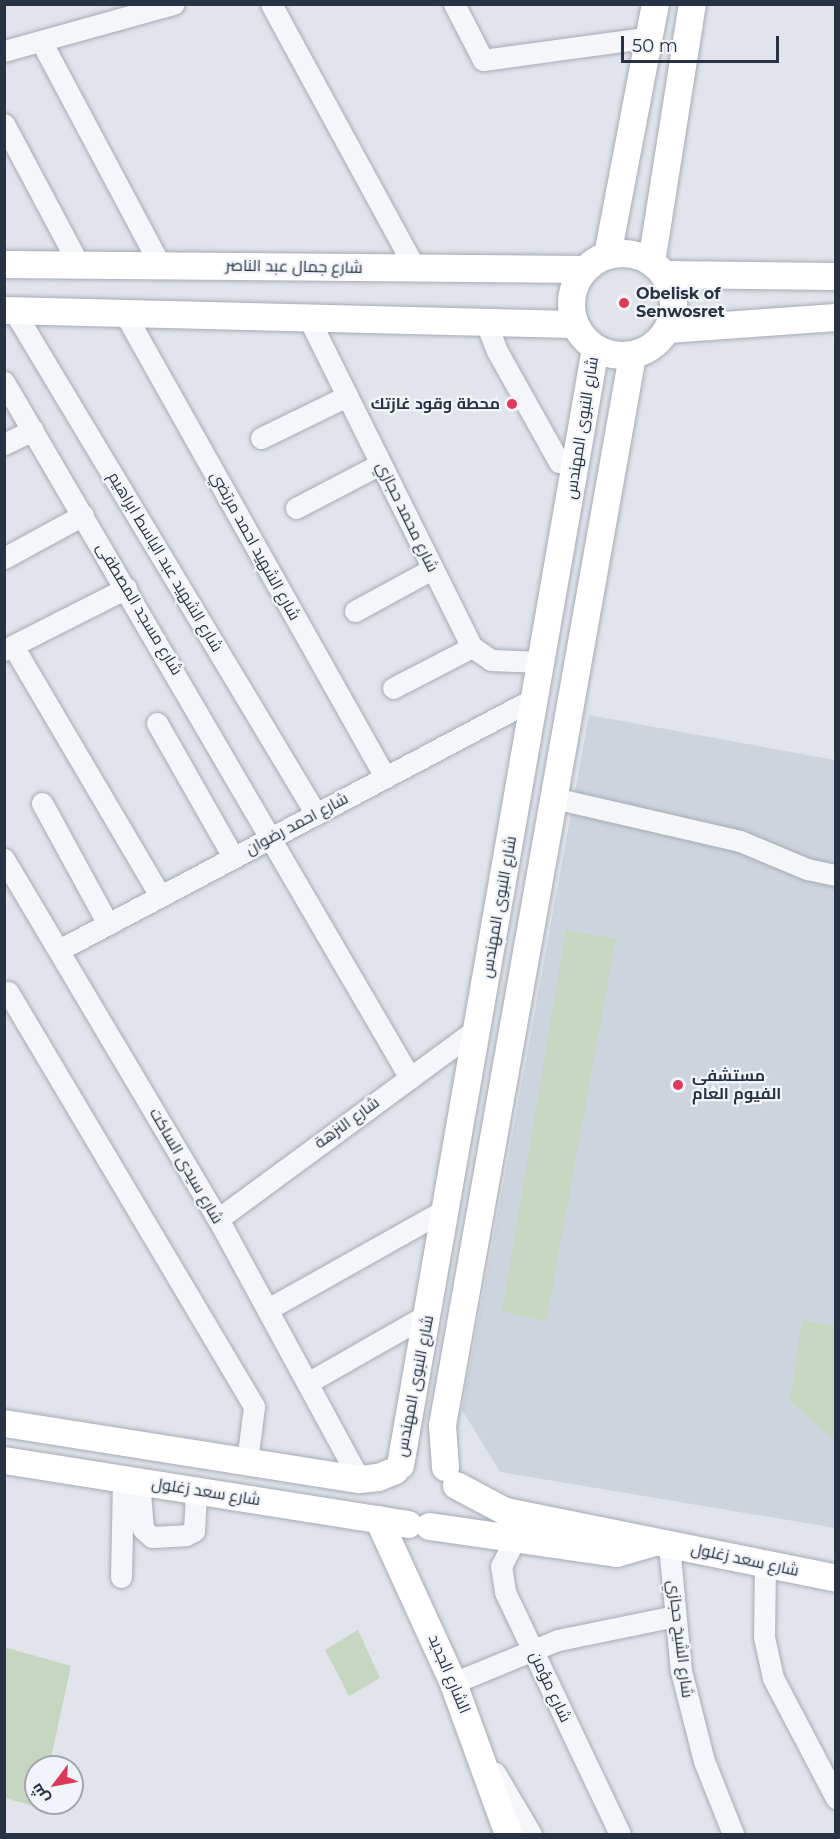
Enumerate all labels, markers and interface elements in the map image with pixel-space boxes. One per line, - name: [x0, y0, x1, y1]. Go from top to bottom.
- scale bar: [624, 24, 782, 62]
- text: 50 m: [632, 35, 678, 57]
- street label: شارع جمال عبد الناصر: [225, 256, 363, 278]
- place label: Obelisk of Senwosret: [636, 284, 725, 322]
- marker: Obelisk of Senwosret: [617, 296, 631, 310]
- street label: شارع النبوى المهندس: [561, 355, 603, 501]
- place label: محطة وقود غازتك: [371, 394, 500, 414]
- marker: محطة وقود غازتك: [505, 397, 519, 411]
- street label: شارع محمد حجازي: [372, 459, 442, 575]
- street label: شارع الشهيد احمد مرتضي: [206, 468, 304, 624]
- street label: شارع الشهيد عبد الباسط ابراهيم: [104, 469, 226, 655]
- street label: شارع مسجد المصطفى: [92, 539, 186, 679]
- street label: شارع احمد رضوان: [242, 789, 352, 859]
- street label: شارع النبوى المهندس: [477, 835, 521, 979]
- place label: مستشفى الفيوم العام: [692, 1066, 781, 1104]
- marker: مستشفى الفيوم العام: [669, 1076, 687, 1094]
- street label: شارع النزهة: [311, 1093, 383, 1153]
- street label: شارع سيدى الساكت: [145, 1105, 227, 1227]
- street label: شارع النبوى المهندس: [392, 1314, 438, 1458]
- street label: شارع سعد زغلول: [150, 1474, 262, 1510]
- street label: شارع سعد زغلول: [689, 1539, 801, 1581]
- street label: شارع الشيخ حجازي: [663, 1579, 697, 1699]
- street label: الشارع الجديد: [424, 1632, 474, 1716]
- street label: شارع مؤمن: [525, 1648, 575, 1726]
- north arrow: [24, 1755, 84, 1815]
- text: ش: [27, 1780, 54, 1807]

